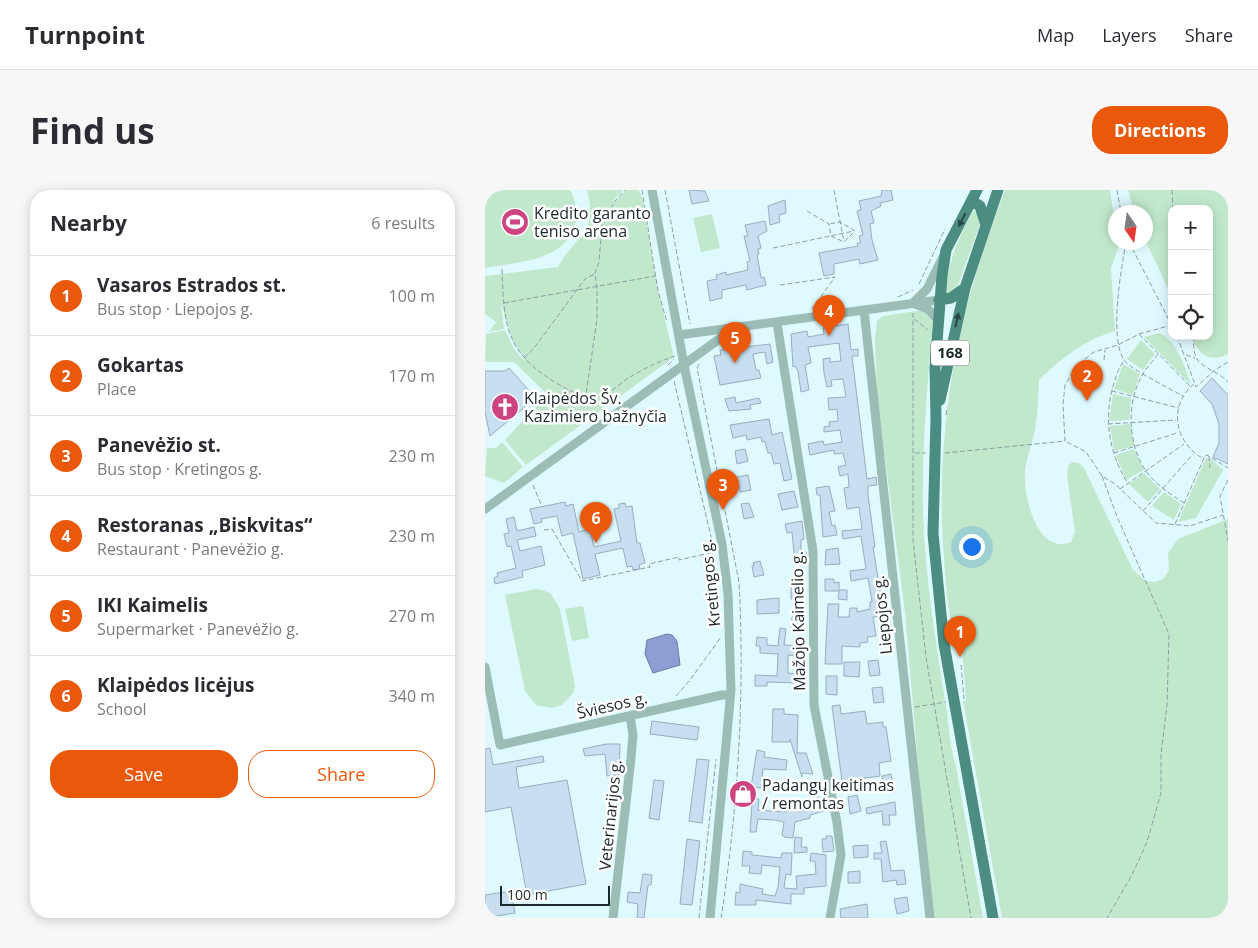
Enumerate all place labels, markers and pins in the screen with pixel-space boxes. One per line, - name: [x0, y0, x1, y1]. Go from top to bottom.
- place label: Kredito garanto teniso arena: [534, 202, 651, 242]
- sports icon: Kredito garanto teniso arena: [500, 207, 530, 237]
- pin: 4: [813, 295, 845, 336]
- pin: 5: [719, 322, 751, 363]
- pin: 2: [1071, 360, 1103, 401]
- place label: Klaipėdos Šv. Kazimiero bažnyčia: [524, 387, 667, 427]
- church icon: Klaipėdos Šv. Kazimiero bažnyčia: [490, 392, 520, 422]
- pin: 3: [707, 469, 739, 510]
- pin: 6: [580, 502, 612, 543]
- pin: 1: [944, 616, 976, 657]
- place label: Padangų keitimas / remontas: [762, 774, 894, 814]
- shop icon: Padangų keitimas / remontas: [728, 779, 758, 809]

